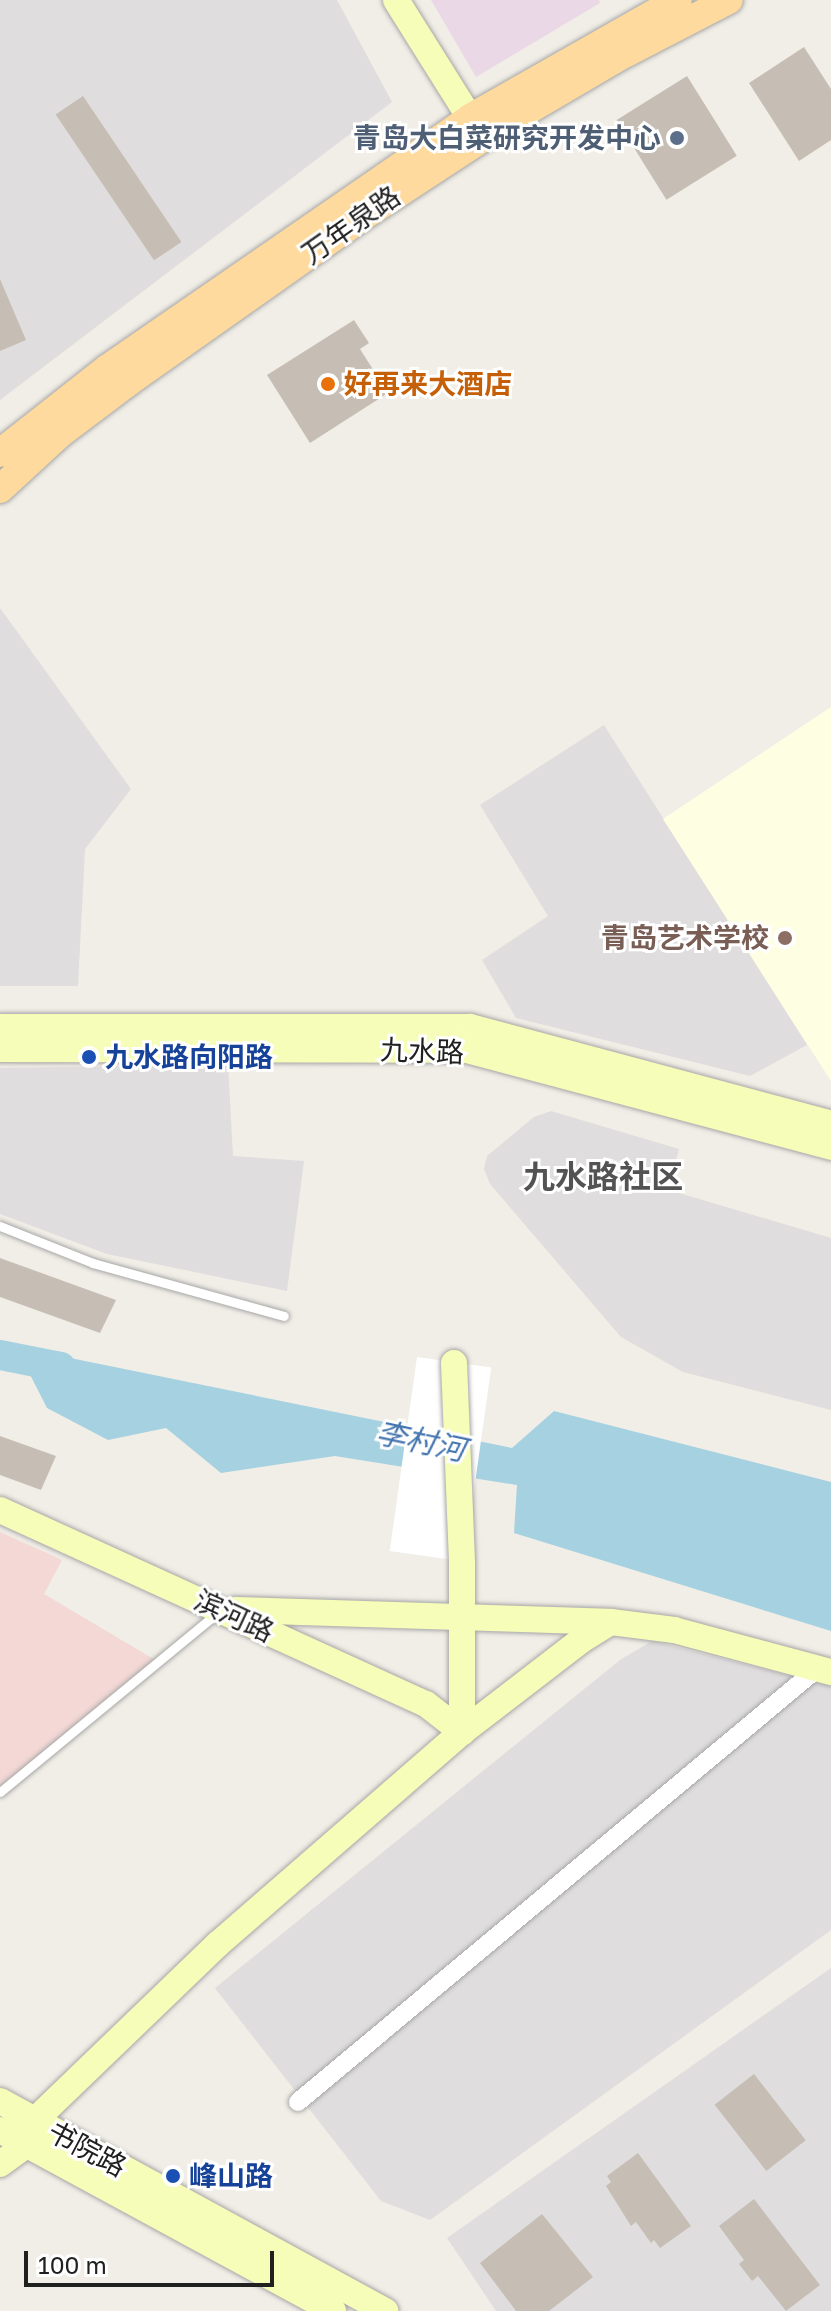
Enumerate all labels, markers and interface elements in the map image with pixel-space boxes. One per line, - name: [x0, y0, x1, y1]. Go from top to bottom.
- place label: 青岛大白菜研究开发中心: [353, 121, 661, 155]
- marker: 青岛大白菜研究开发中心: [668, 129, 686, 147]
- street label: 万年泉路: [295, 179, 407, 271]
- place label: 好再来大酒店: [344, 367, 512, 401]
- marker: 好再来大酒店: [319, 375, 337, 393]
- place label: 青岛艺术学校: [601, 921, 769, 955]
- marker: 青岛艺术学校: [776, 929, 794, 947]
- street label: 九水路: [379, 1033, 465, 1069]
- place label: 九水路向阳路: [105, 1040, 273, 1074]
- marker: 九水路向阳路: [80, 1048, 98, 1066]
- district label: 九水路社区: [523, 1157, 683, 1195]
- water label: 李村河: [373, 1414, 469, 1468]
- street label: 滨河路: [189, 1583, 279, 1649]
- street label: 书院路: [42, 2114, 132, 2184]
- place label: 峰山路: [189, 2159, 273, 2193]
- marker: 峰山路: [164, 2167, 182, 2185]
- scale bar: [28, 2235, 278, 2285]
- text: 100 m: [38, 2250, 107, 2279]

